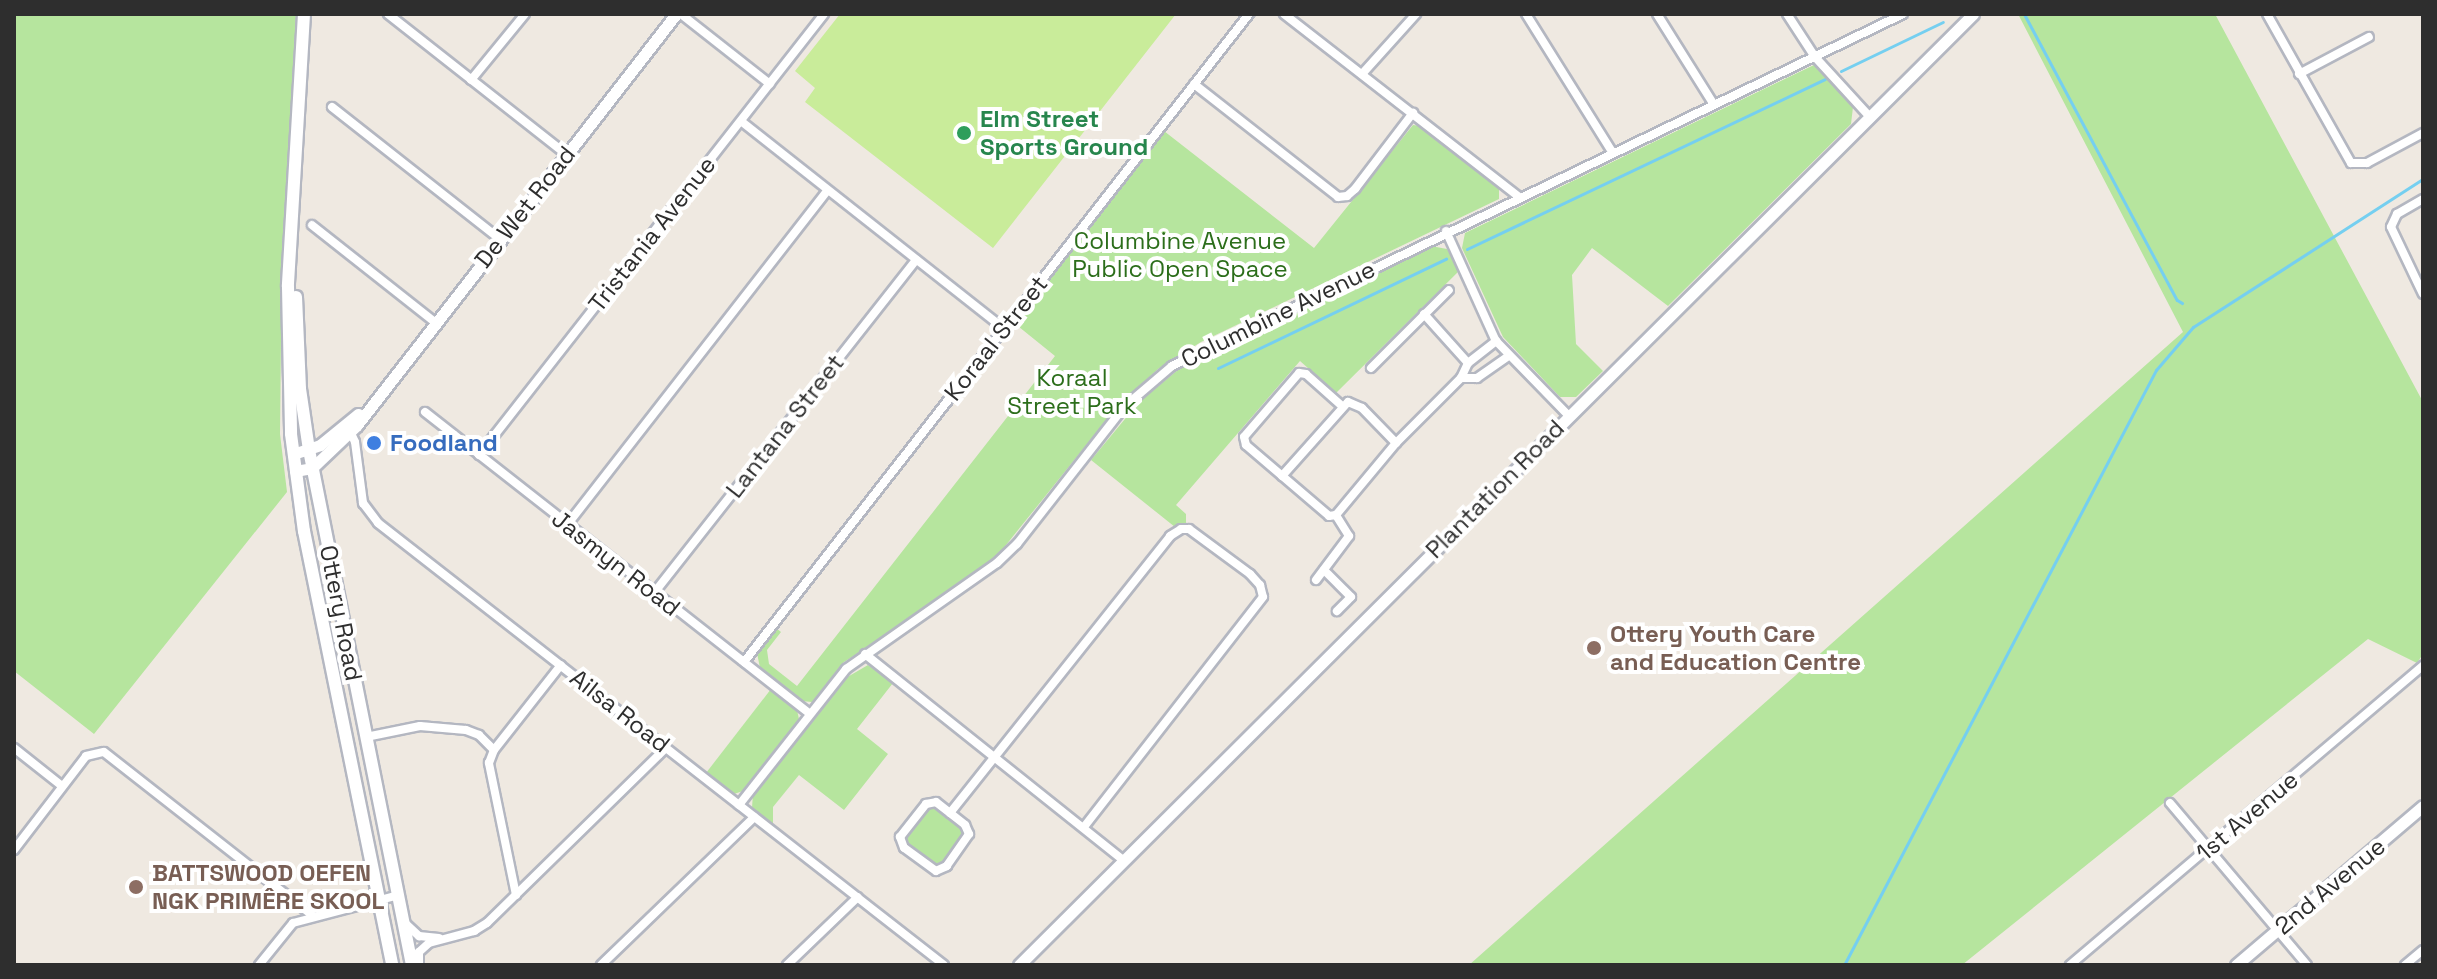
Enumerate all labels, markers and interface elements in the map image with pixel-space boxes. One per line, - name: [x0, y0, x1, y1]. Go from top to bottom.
- place label: Elm Street Sports Ground: [980, 105, 1148, 161]
- marker: Elm Street Sports Ground: [955, 124, 973, 142]
- street label: De Wet Road: [468, 140, 582, 274]
- street label: Tristania Avenue: [582, 150, 722, 318]
- park label: Columbine Avenue Public Open Space: [1072, 227, 1288, 283]
- street label: Columbine Avenue: [1176, 254, 1380, 374]
- street label: Koraal Street: [938, 270, 1054, 406]
- street label: Lantana Street: [720, 349, 850, 503]
- park label: Koraal Street Park: [1007, 364, 1137, 420]
- street label: Plantation Road: [1420, 414, 1570, 564]
- place label: Foodland: [390, 429, 498, 457]
- marker: Foodland: [365, 434, 383, 452]
- street label: Jasmyn Road: [546, 504, 686, 622]
- street label: Ottery Road: [314, 543, 368, 683]
- place label: Ottery Youth Care and Education Centre: [1610, 620, 1861, 676]
- marker: Ottery Youth Care and Education Centre: [1585, 639, 1603, 657]
- street label: Ailsa Road: [565, 663, 675, 759]
- street label: 1st Avenue: [2190, 765, 2304, 867]
- street label: 2nd Avenue: [2269, 831, 2391, 941]
- place label: BATTSWOOD OEFEN NGK PRIMÊRE SKOOL: [152, 859, 384, 915]
- marker: BATTSWOOD OEFEN NGK PRIMÊRE SKOOL: [127, 878, 145, 896]

